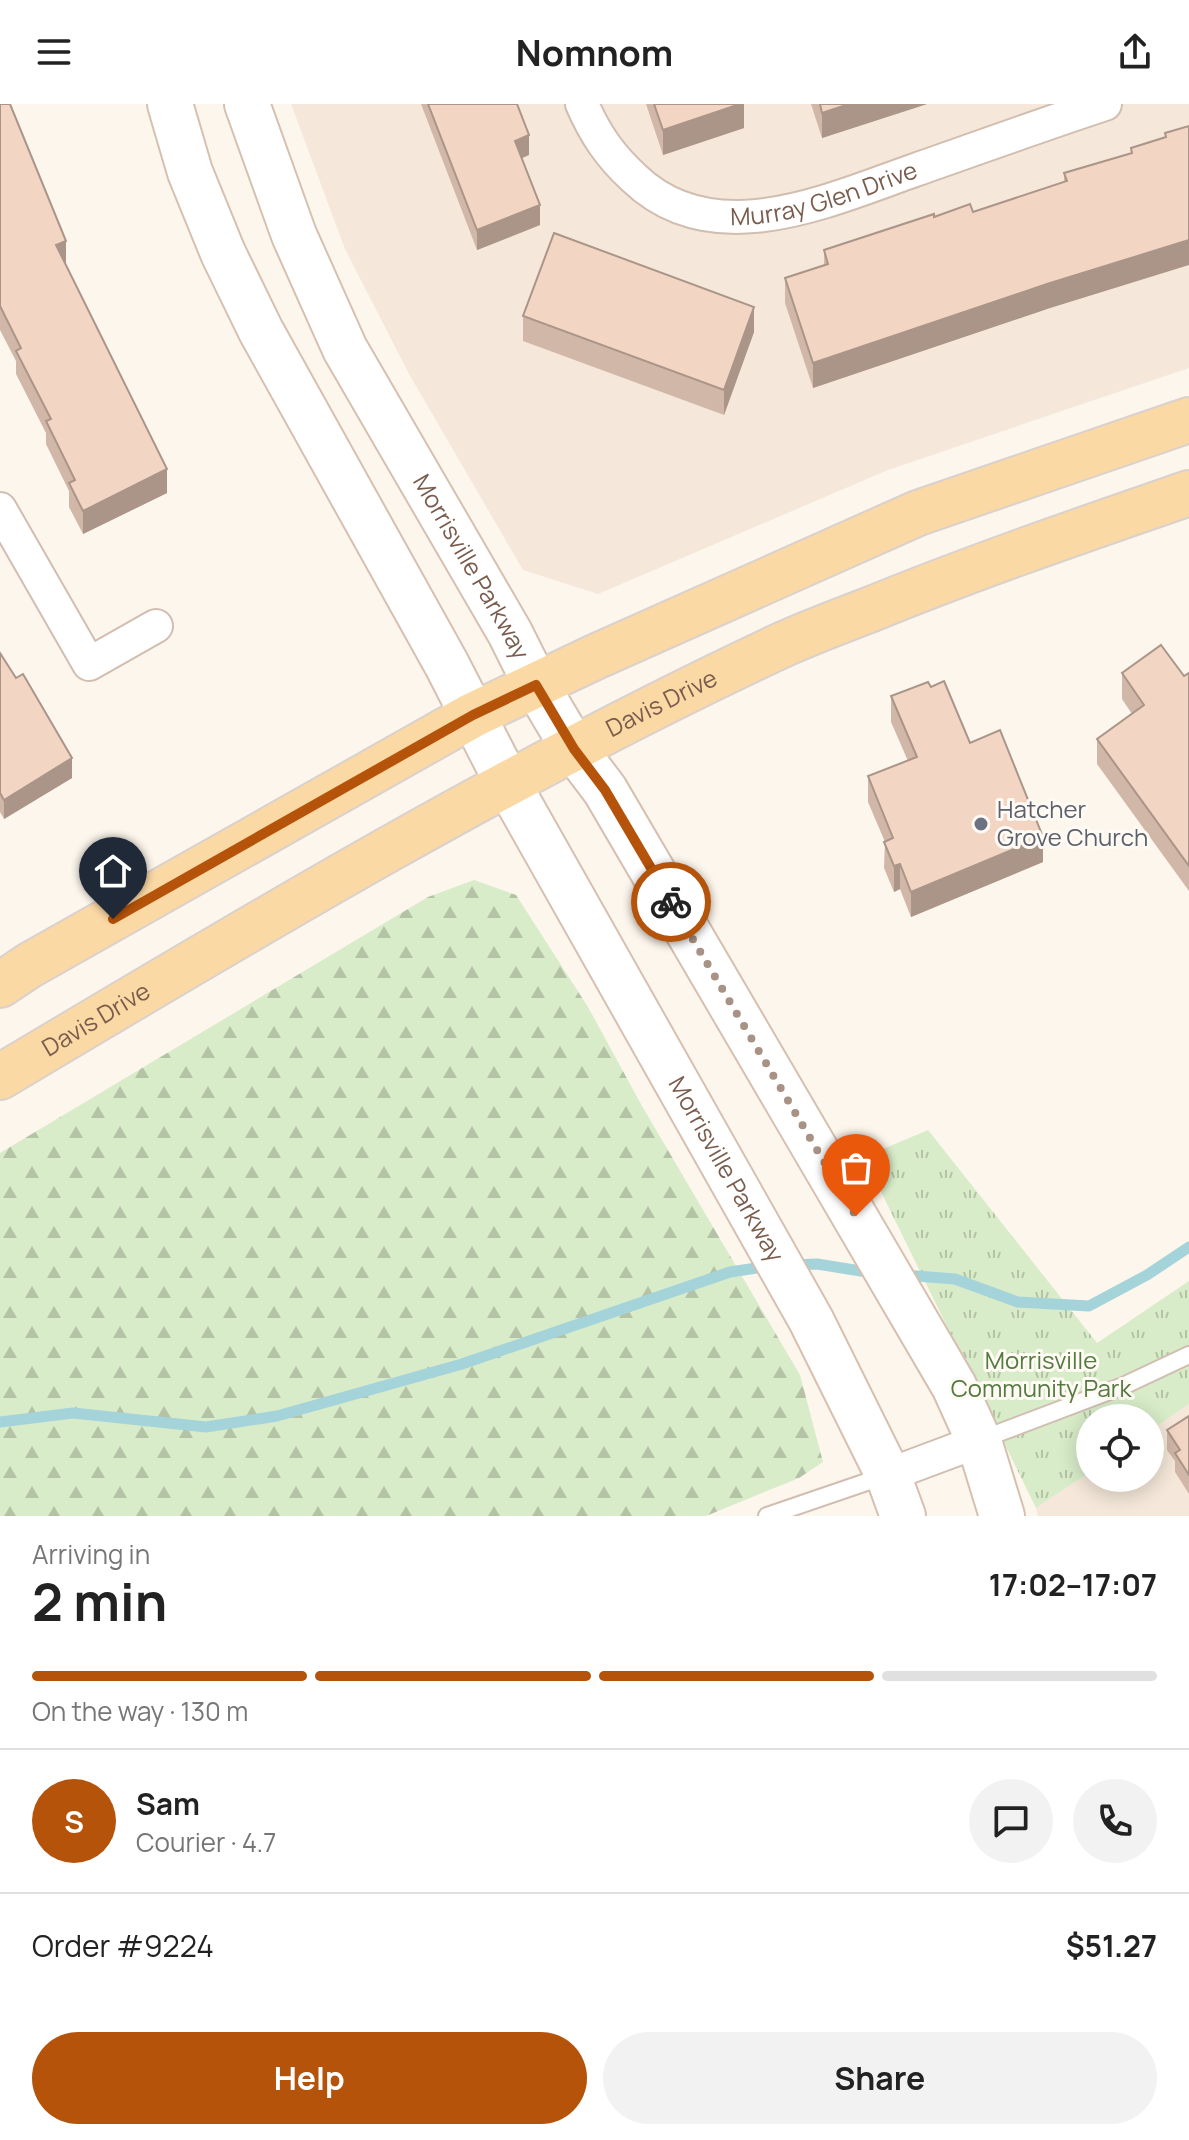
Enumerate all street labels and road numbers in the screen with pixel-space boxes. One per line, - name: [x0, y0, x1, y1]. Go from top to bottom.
- street label: Murray Glen Drive: [730, 153, 921, 232]
- street label: Morrisville Parkway: [406, 468, 539, 665]
- street label: Davis Drive: [600, 661, 722, 744]
- street label: Davis Drive: [35, 973, 156, 1063]
- street label: Morrisville Parkway: [662, 1070, 793, 1268]

